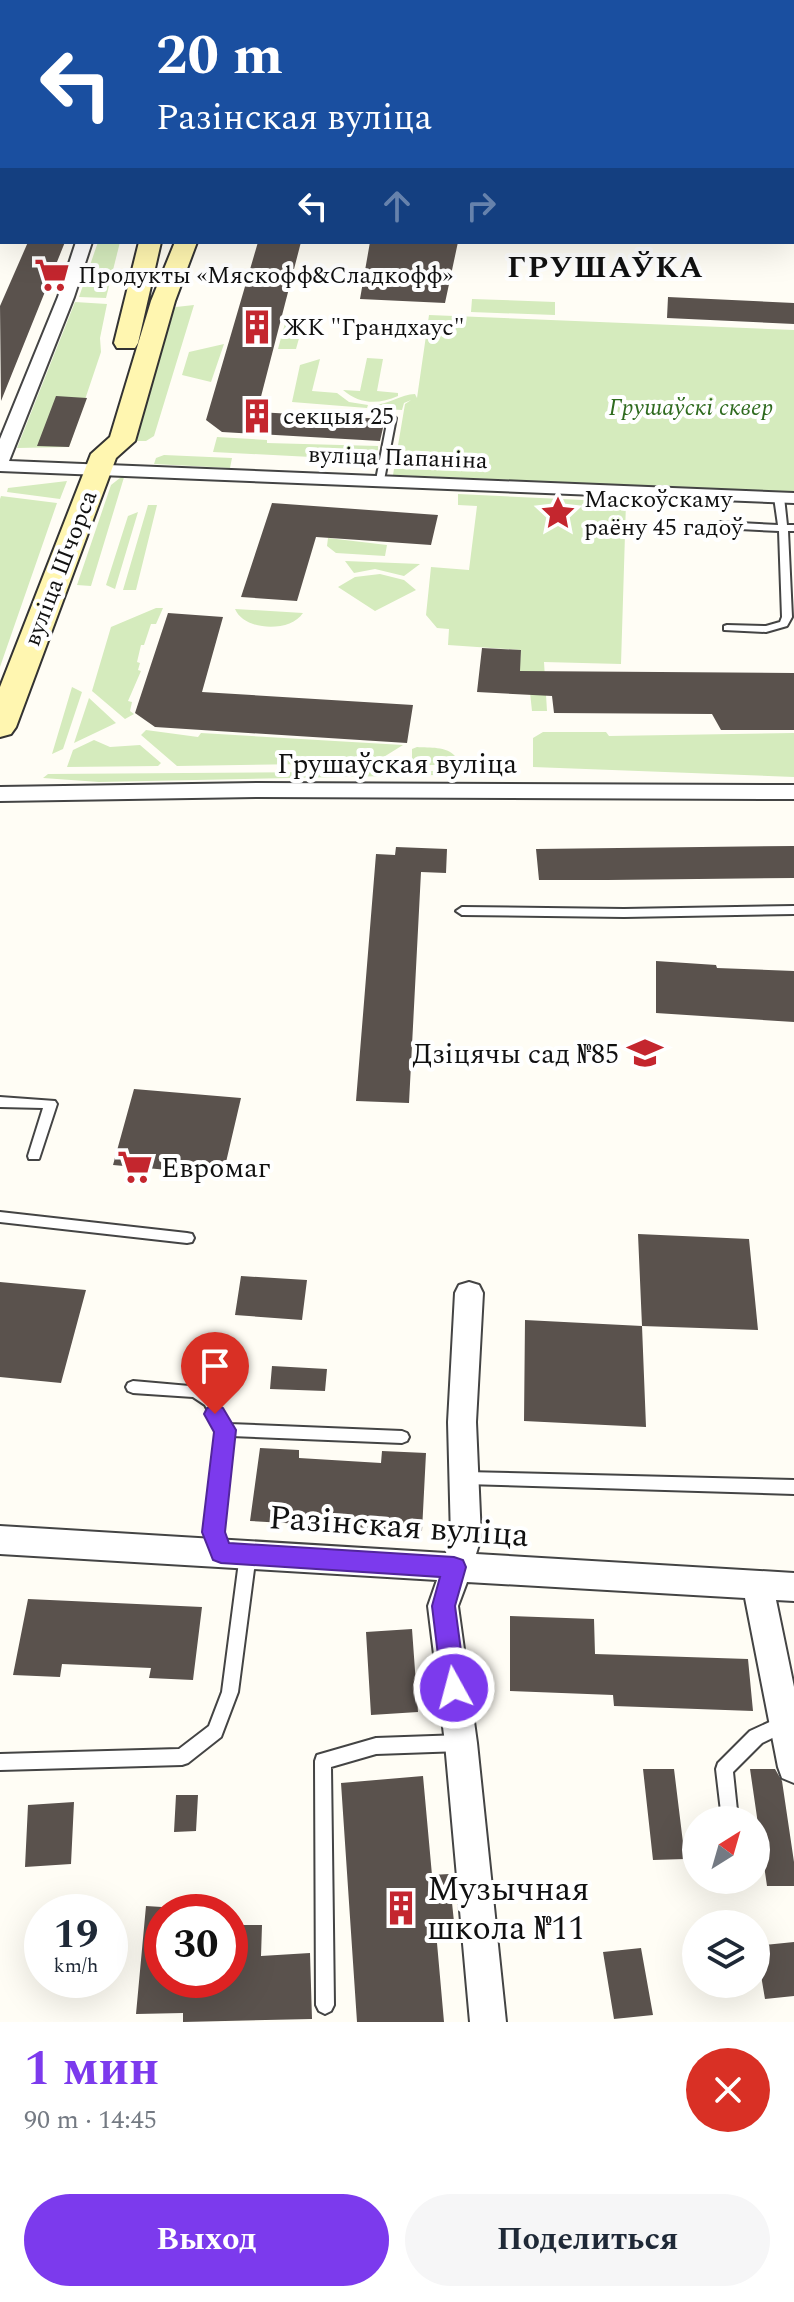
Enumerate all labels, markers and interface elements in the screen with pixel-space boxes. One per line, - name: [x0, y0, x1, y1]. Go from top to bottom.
- text: 20 m: [156, 14, 283, 99]
- icon: left: [24, 32, 128, 136]
- text: Разінская вуліца: [156, 91, 432, 146]
- icon: left: [291, 184, 335, 228]
- icon: ahead: [375, 184, 419, 228]
- icon: right: [459, 184, 503, 228]
- district label: ГРУШАЎКА: [507, 245, 705, 291]
- supermarket icon: Продукты «Мяскофф&Сладкофф»: [33, 256, 71, 294]
- place label: Продукты «Мяскофф&Сладкофф»: [78, 258, 453, 294]
- building icon: ЖК "Грандхаус": [238, 308, 276, 346]
- place label: ЖК "Грандхаус": [283, 310, 464, 346]
- park label: Грушаўскі сквер: [608, 390, 774, 426]
- building icon: секцыя 25: [238, 397, 276, 435]
- place label: секцыя 25: [283, 399, 394, 435]
- street label: вуліца Папаніна: [307, 437, 489, 479]
- place label: Маскоўскаму раёну 45 гадоў: [584, 482, 744, 546]
- street label: вуліца Шчорса: [15, 485, 107, 652]
- place icon: Маскоўскаму раёну 45 гадоў: [539, 494, 577, 532]
- street label: Грушаўская вуліца: [277, 743, 517, 786]
- place label: Дзіцячы сад №85: [412, 1033, 619, 1076]
- school or university icon: Дзіцячы сад №85: [626, 1034, 664, 1072]
- place label: Евромаг: [161, 1147, 271, 1190]
- supermarket icon: Евромаг: [116, 1148, 154, 1186]
- pin: [181, 1332, 249, 1414]
- icon: arrive: [193, 1344, 237, 1388]
- street label: Разінская вуліца: [267, 1492, 531, 1562]
- position arrow: [412, 1646, 496, 1730]
- north arrow: [682, 1806, 770, 1894]
- map controls: [682, 1806, 770, 1998]
- place label: Музычная школа №11: [427, 1864, 590, 1955]
- building icon: Музычная школа №11: [382, 1889, 420, 1927]
- speed limit sign: 30: [144, 1894, 248, 1998]
- text: 19: [54, 1905, 98, 1966]
- button: layers: [682, 1910, 770, 1998]
- text: km/h: [54, 1951, 99, 1981]
- text: 1 мин: [24, 2033, 159, 2106]
- button: close: [686, 2048, 770, 2132]
- text: 90 m · 14:45: [24, 2100, 157, 2140]
- button: Выход: [24, 2194, 389, 2286]
- button: Поделиться: [405, 2194, 770, 2286]

